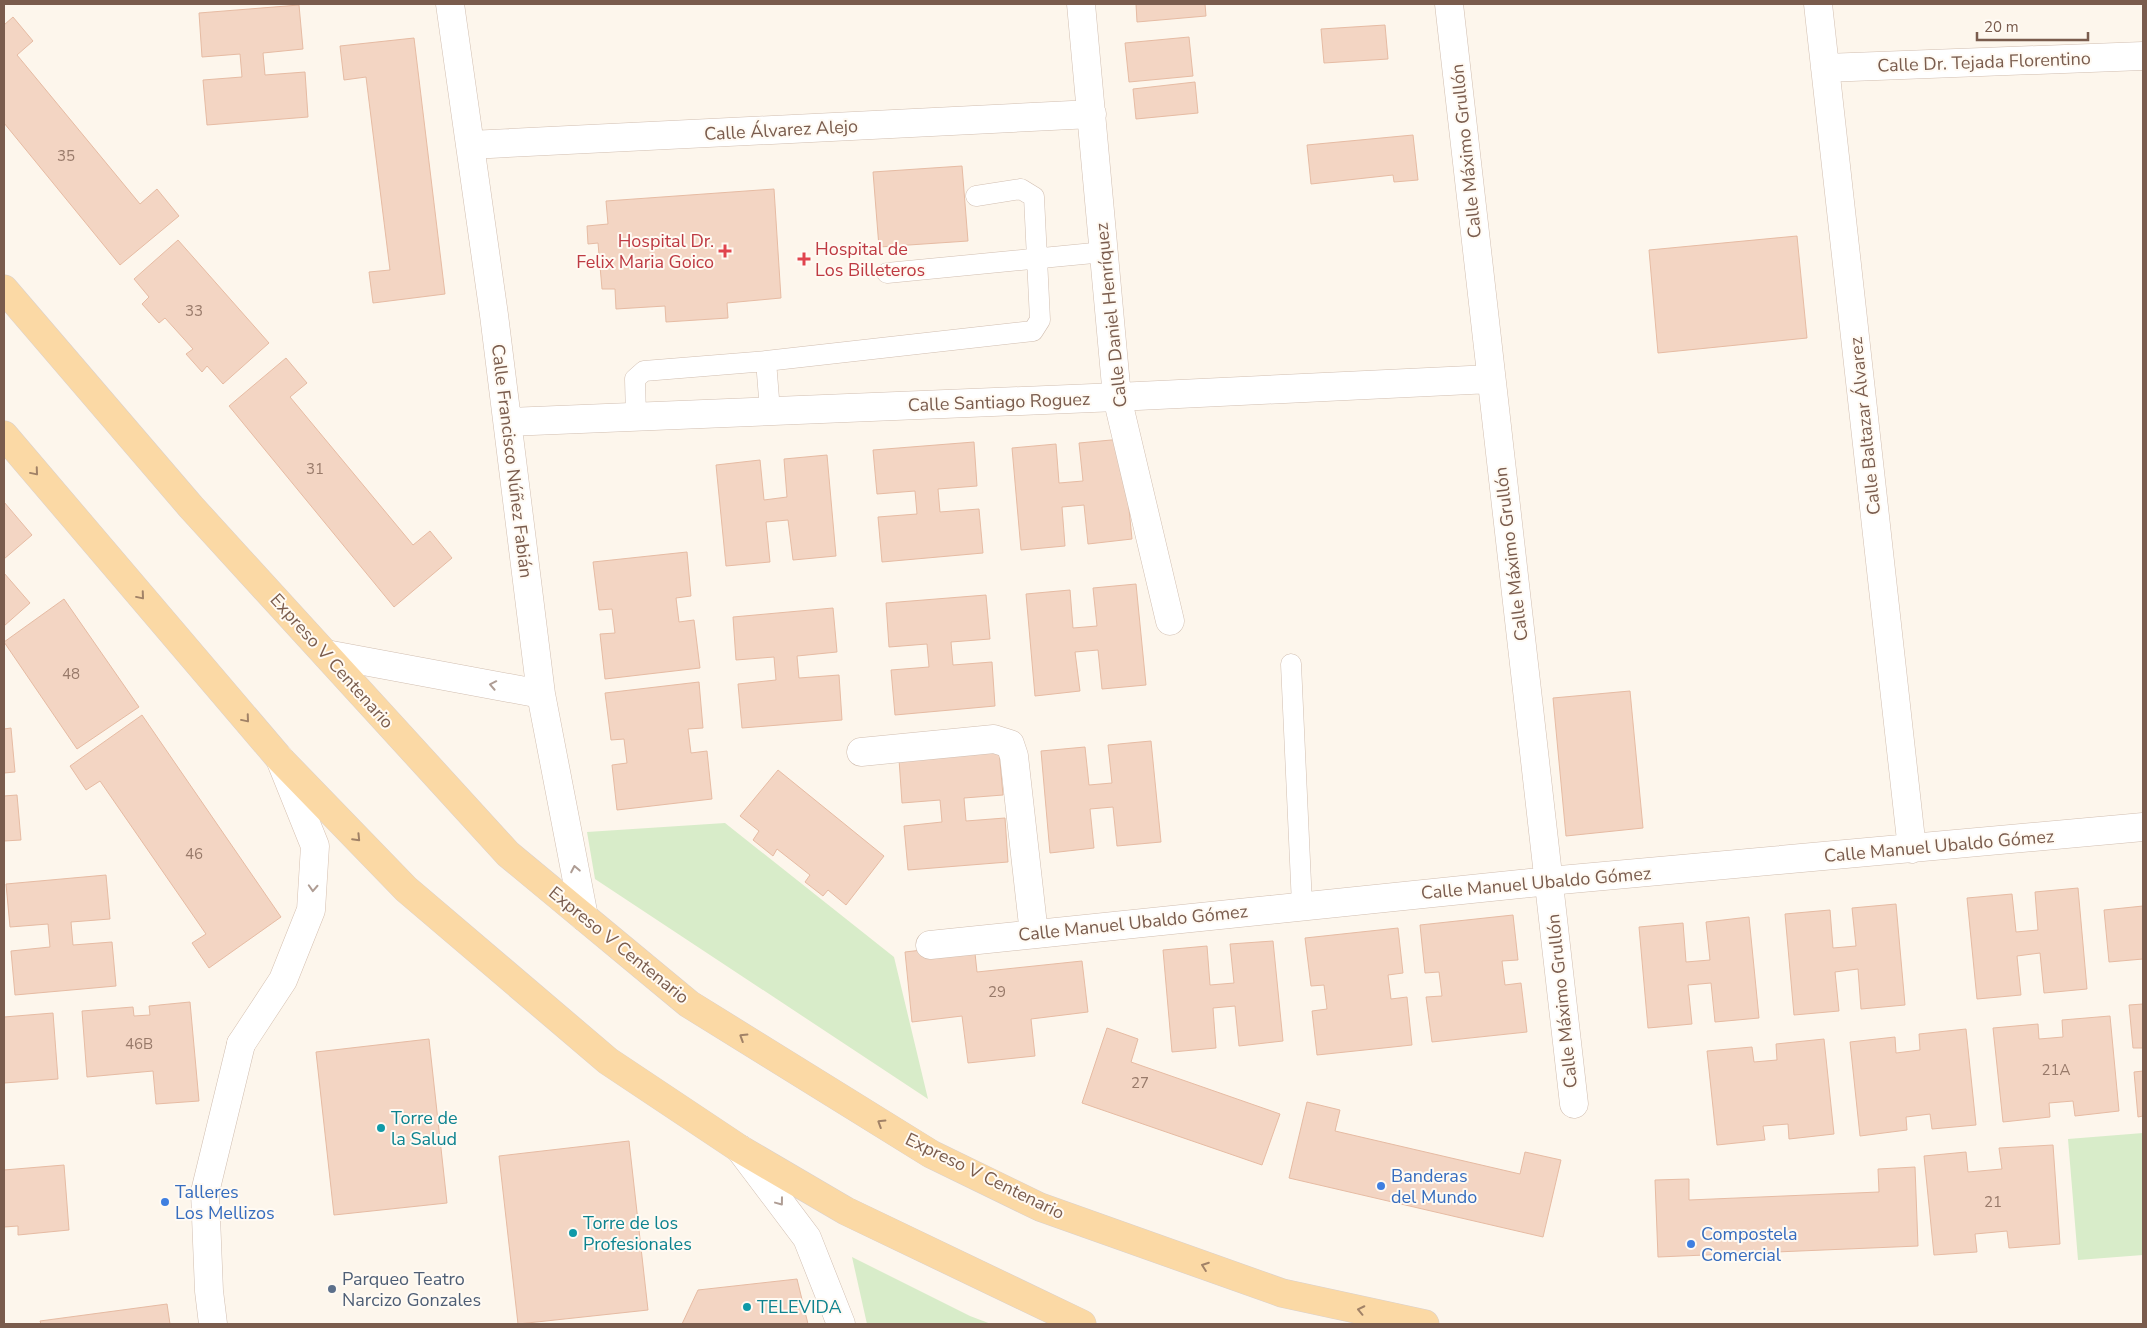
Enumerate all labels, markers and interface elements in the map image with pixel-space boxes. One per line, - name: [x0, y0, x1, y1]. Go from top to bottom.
- scale bar: [1977, 10, 2088, 42]
- text: 20 m: [1984, 17, 2019, 37]
- street label: Calle Dr. Tejada Florentino: [1877, 46, 2091, 78]
- street label: Calle Máximo Grullón: [1445, 63, 1487, 239]
- street label: Calle Álvarez Alejo: [703, 114, 859, 146]
- house number: 35: [57, 146, 75, 166]
- street label: Calle Daniel Henríquez: [1089, 221, 1133, 409]
- place label: Hospital Dr. Felix Maria Goico: [576, 229, 714, 274]
- place label: Hospital de Los Billeteros: [815, 237, 925, 282]
- marker: Hospital Dr. Felix Maria Goico: [718, 244, 732, 258]
- marker: Hospital de Los Billeteros: [797, 252, 811, 266]
- house number: 33: [185, 301, 203, 321]
- street label: Calle Baltazar Álvarez: [1844, 336, 1886, 516]
- street label: Calle Francisco Núñez Fabián: [486, 343, 538, 579]
- street label: Calle Santiago Roguez: [907, 387, 1091, 417]
- house number: 31: [306, 459, 324, 479]
- one-way arrow: [30, 466, 38, 475]
- street label: Calle Máximo Grullón: [1488, 466, 1534, 642]
- street label: Expreso V Centenario: [265, 588, 399, 734]
- one-way arrow: [135, 590, 144, 599]
- house number: 48: [62, 664, 80, 684]
- one-way arrow: [489, 680, 498, 691]
- one-way arrow: [241, 714, 250, 723]
- street label: Calle Manuel Ubaldo Gómez: [1823, 824, 2055, 868]
- one-way arrow: [351, 833, 360, 842]
- house number: 46: [185, 844, 203, 864]
- street label: Calle Manuel Ubaldo Gómez: [1420, 861, 1652, 905]
- one-way arrow: [570, 865, 580, 874]
- street label: Expreso V Centenario: [544, 881, 694, 1009]
- one-way arrow: [307, 884, 318, 892]
- street label: Calle Manuel Ubaldo Gómez: [1017, 899, 1249, 947]
- street label: Calle Máximo Grullón: [1541, 913, 1583, 1089]
- house number: 29: [988, 982, 1006, 1002]
- house number: 46B: [125, 1034, 153, 1054]
- one-way arrow: [739, 1034, 748, 1044]
- house number: 21A: [2042, 1060, 2071, 1080]
- house number: 27: [1131, 1073, 1149, 1093]
- place label: Torre de la Salud: [391, 1106, 458, 1151]
- one-way arrow: [877, 1120, 886, 1129]
- marker: Torre de la Salud: [375, 1122, 387, 1134]
- street label: Expreso V Centenario: [901, 1127, 1069, 1225]
- place label: Banderas del Mundo: [1391, 1164, 1477, 1209]
- place label: Talleres Los Mellizos: [175, 1180, 275, 1225]
- marker: Banderas del Mundo: [1375, 1180, 1387, 1192]
- house number: 21: [1984, 1192, 2002, 1212]
- marker: Talleres Los Mellizos: [159, 1196, 171, 1208]
- one-way arrow: [774, 1196, 783, 1206]
- place label: Torre de los Profesionales: [583, 1211, 692, 1256]
- place label: Compostela Comercial: [1701, 1222, 1798, 1267]
- marker: Torre de los Profesionales: [567, 1227, 579, 1239]
- marker: Compostela Comercial: [1685, 1238, 1697, 1250]
- one-way arrow: [1201, 1261, 1209, 1271]
- place label: Parqueo Teatro Narcizo Gonzales: [342, 1267, 481, 1312]
- marker: Parqueo Teatro Narcizo Gonzales: [326, 1283, 338, 1295]
- place label: TELEVIDA: [757, 1295, 842, 1319]
- marker: TELEVIDA: [741, 1301, 753, 1313]
- one-way arrow: [1356, 1305, 1365, 1316]

